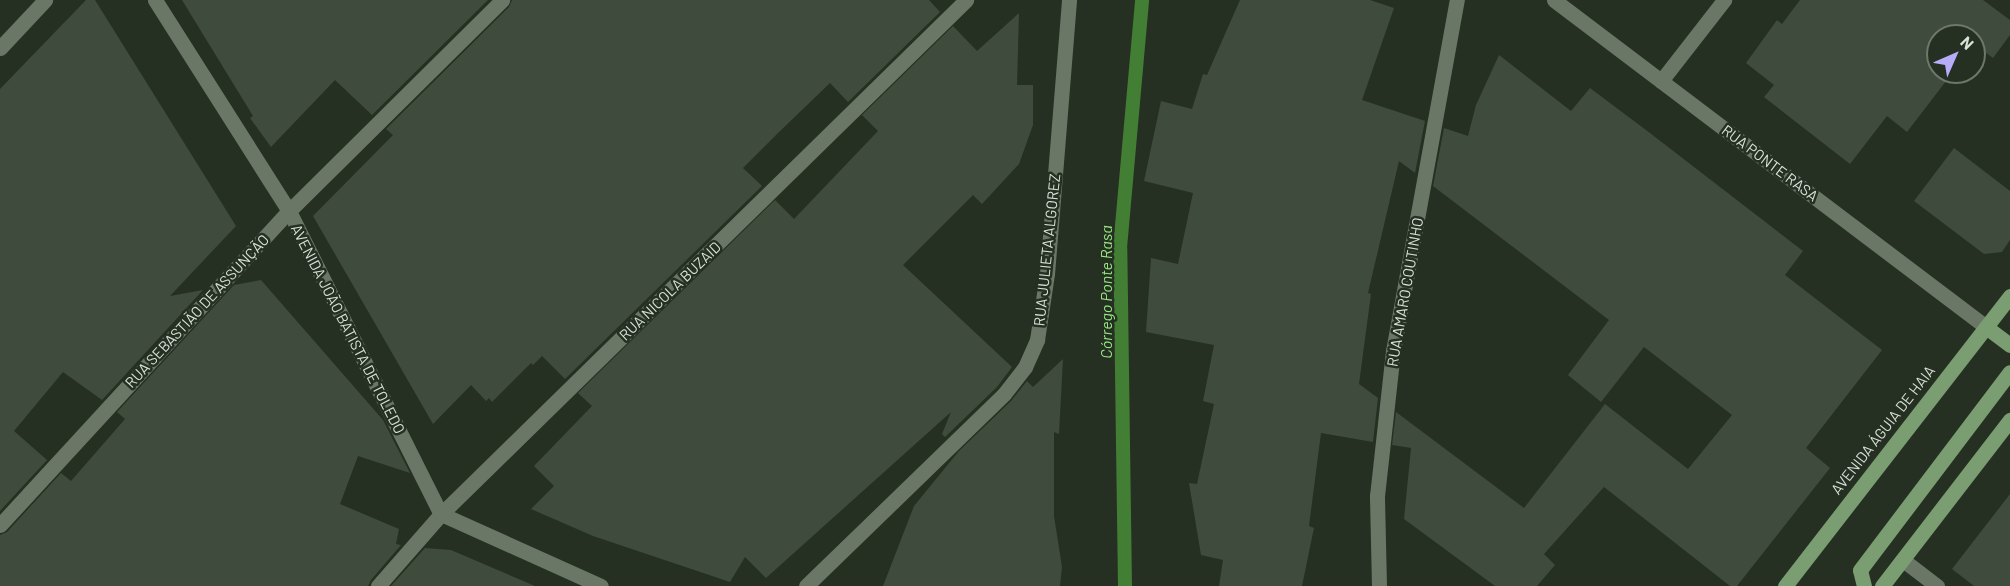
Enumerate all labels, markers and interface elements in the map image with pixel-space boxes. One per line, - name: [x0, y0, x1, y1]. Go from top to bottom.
- north arrow: [1926, 24, 1986, 84]
- text: N: [1957, 32, 1978, 53]
- street label: RUA PONTE RASA: [1718, 121, 1822, 205]
- street label: RUA JULIETA ALGOREZ: [1030, 173, 1064, 327]
- street label: RUA AMARO COUTINHO: [1383, 216, 1427, 368]
- street label: AVENIDA JOÃO BATISTA DE TOLEDO: [287, 221, 409, 437]
- water label: Córrego Ponte Rasa: [1096, 225, 1116, 359]
- street label: RUA SEBASTIÃO DE ASSUNÇÃO: [121, 231, 273, 391]
- street label: RUA NICOLA BUZAID: [615, 238, 725, 344]
- street label: AVENIDA ÁGUIA DE HAIA: [1827, 362, 1939, 498]

